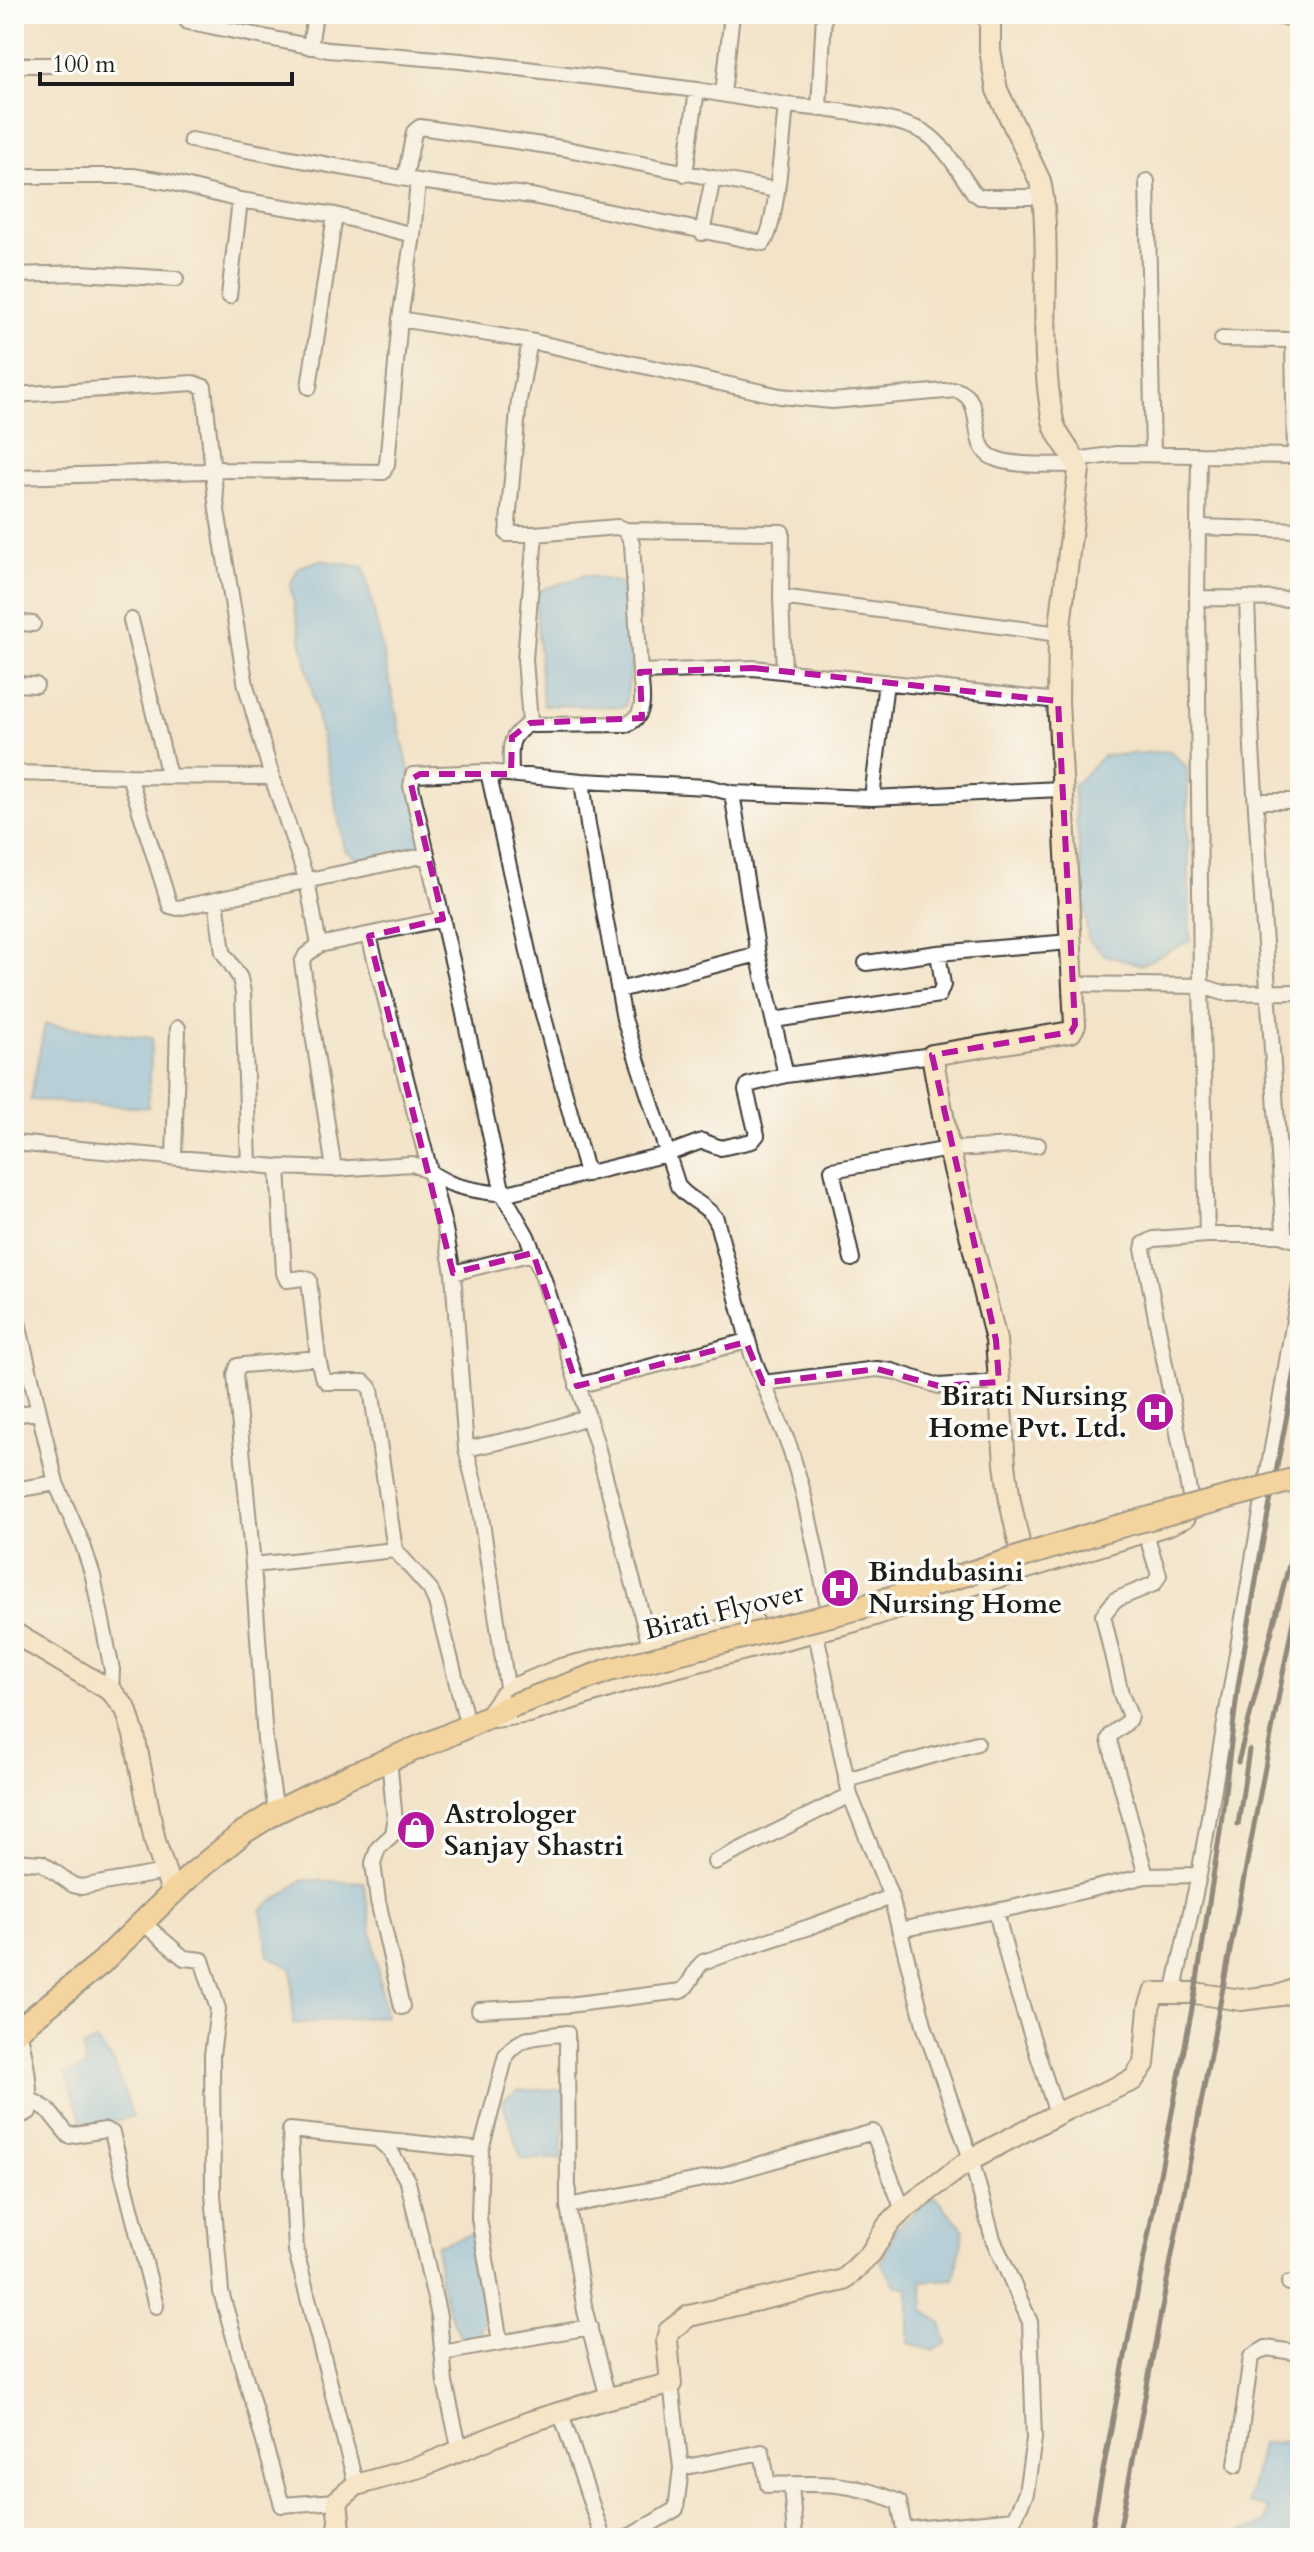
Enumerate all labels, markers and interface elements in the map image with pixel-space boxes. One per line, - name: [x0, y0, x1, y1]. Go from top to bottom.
- scale bar: [40, 36, 292, 86]
- text: 100 m: [52, 48, 116, 81]
- place label: Birati Nursing Home Pvt. Ltd.: [928, 1377, 1127, 1447]
- hospital icon: Birati Nursing Home Pvt. Ltd.: [1134, 1391, 1176, 1433]
- place label: Bindubasini Nursing Home: [868, 1553, 1062, 1623]
- hospital icon: Bindubasini Nursing Home: [819, 1567, 861, 1609]
- street label: Birati Flyover: [640, 1573, 809, 1649]
- place label: Astrologer Sanjay Shastri: [444, 1795, 624, 1865]
- shop icon: Astrologer Sanjay Shastri: [395, 1809, 437, 1851]

